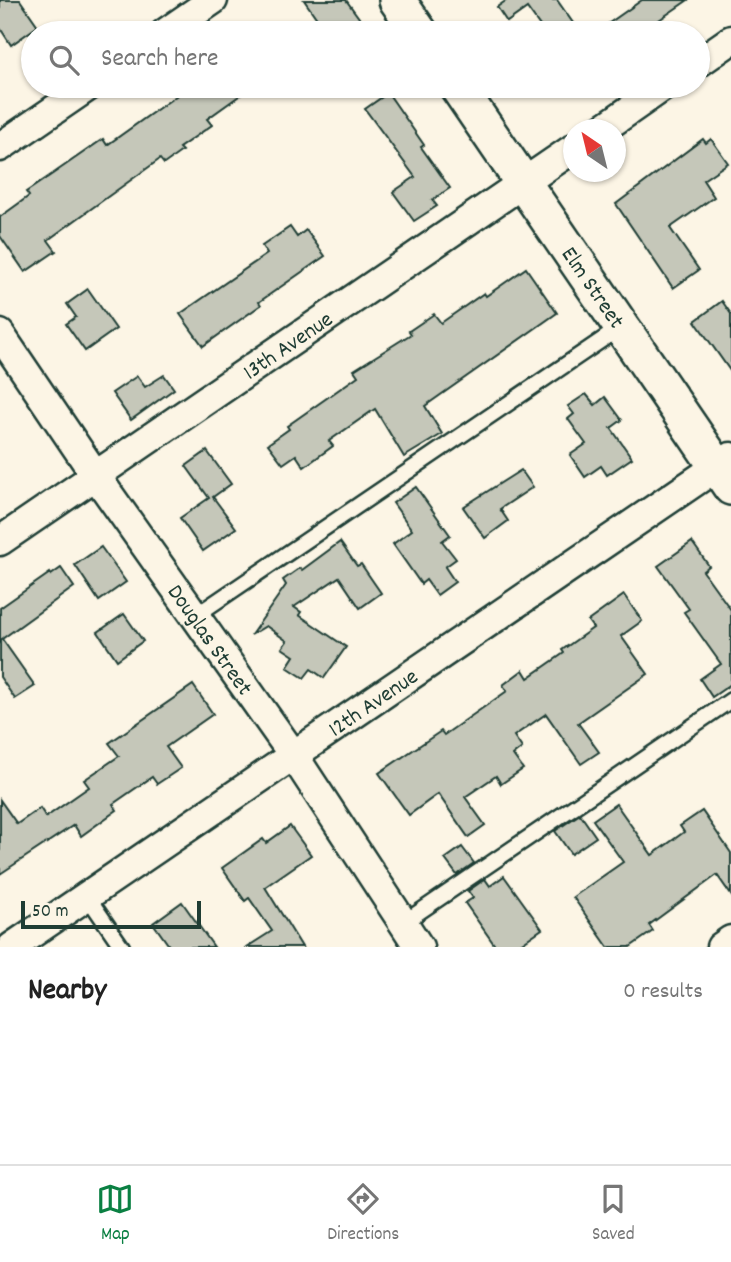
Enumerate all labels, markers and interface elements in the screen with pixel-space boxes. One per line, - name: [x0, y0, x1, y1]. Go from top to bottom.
- search box: [21, 21, 710, 98]
- icon: search: [45, 41, 83, 79]
- text: Search here: [101, 41, 219, 78]
- north arrow: [563, 119, 626, 182]
- street label: Elm Street: [551, 241, 631, 336]
- street label: 13th Avenue: [237, 305, 341, 390]
- street label: Douglas Street: [158, 579, 259, 703]
- street label: 12th Avenue: [323, 662, 426, 747]
- scale bar: [21, 898, 201, 930]
- text: 50 m: [32, 899, 69, 926]
- text: Nearby: [28, 971, 106, 1014]
- text: 0 results: [623, 976, 703, 1009]
- tab: Map: [96, 1180, 134, 1249]
- tab: Directions: [327, 1180, 399, 1249]
- tab: Saved: [592, 1180, 635, 1249]

